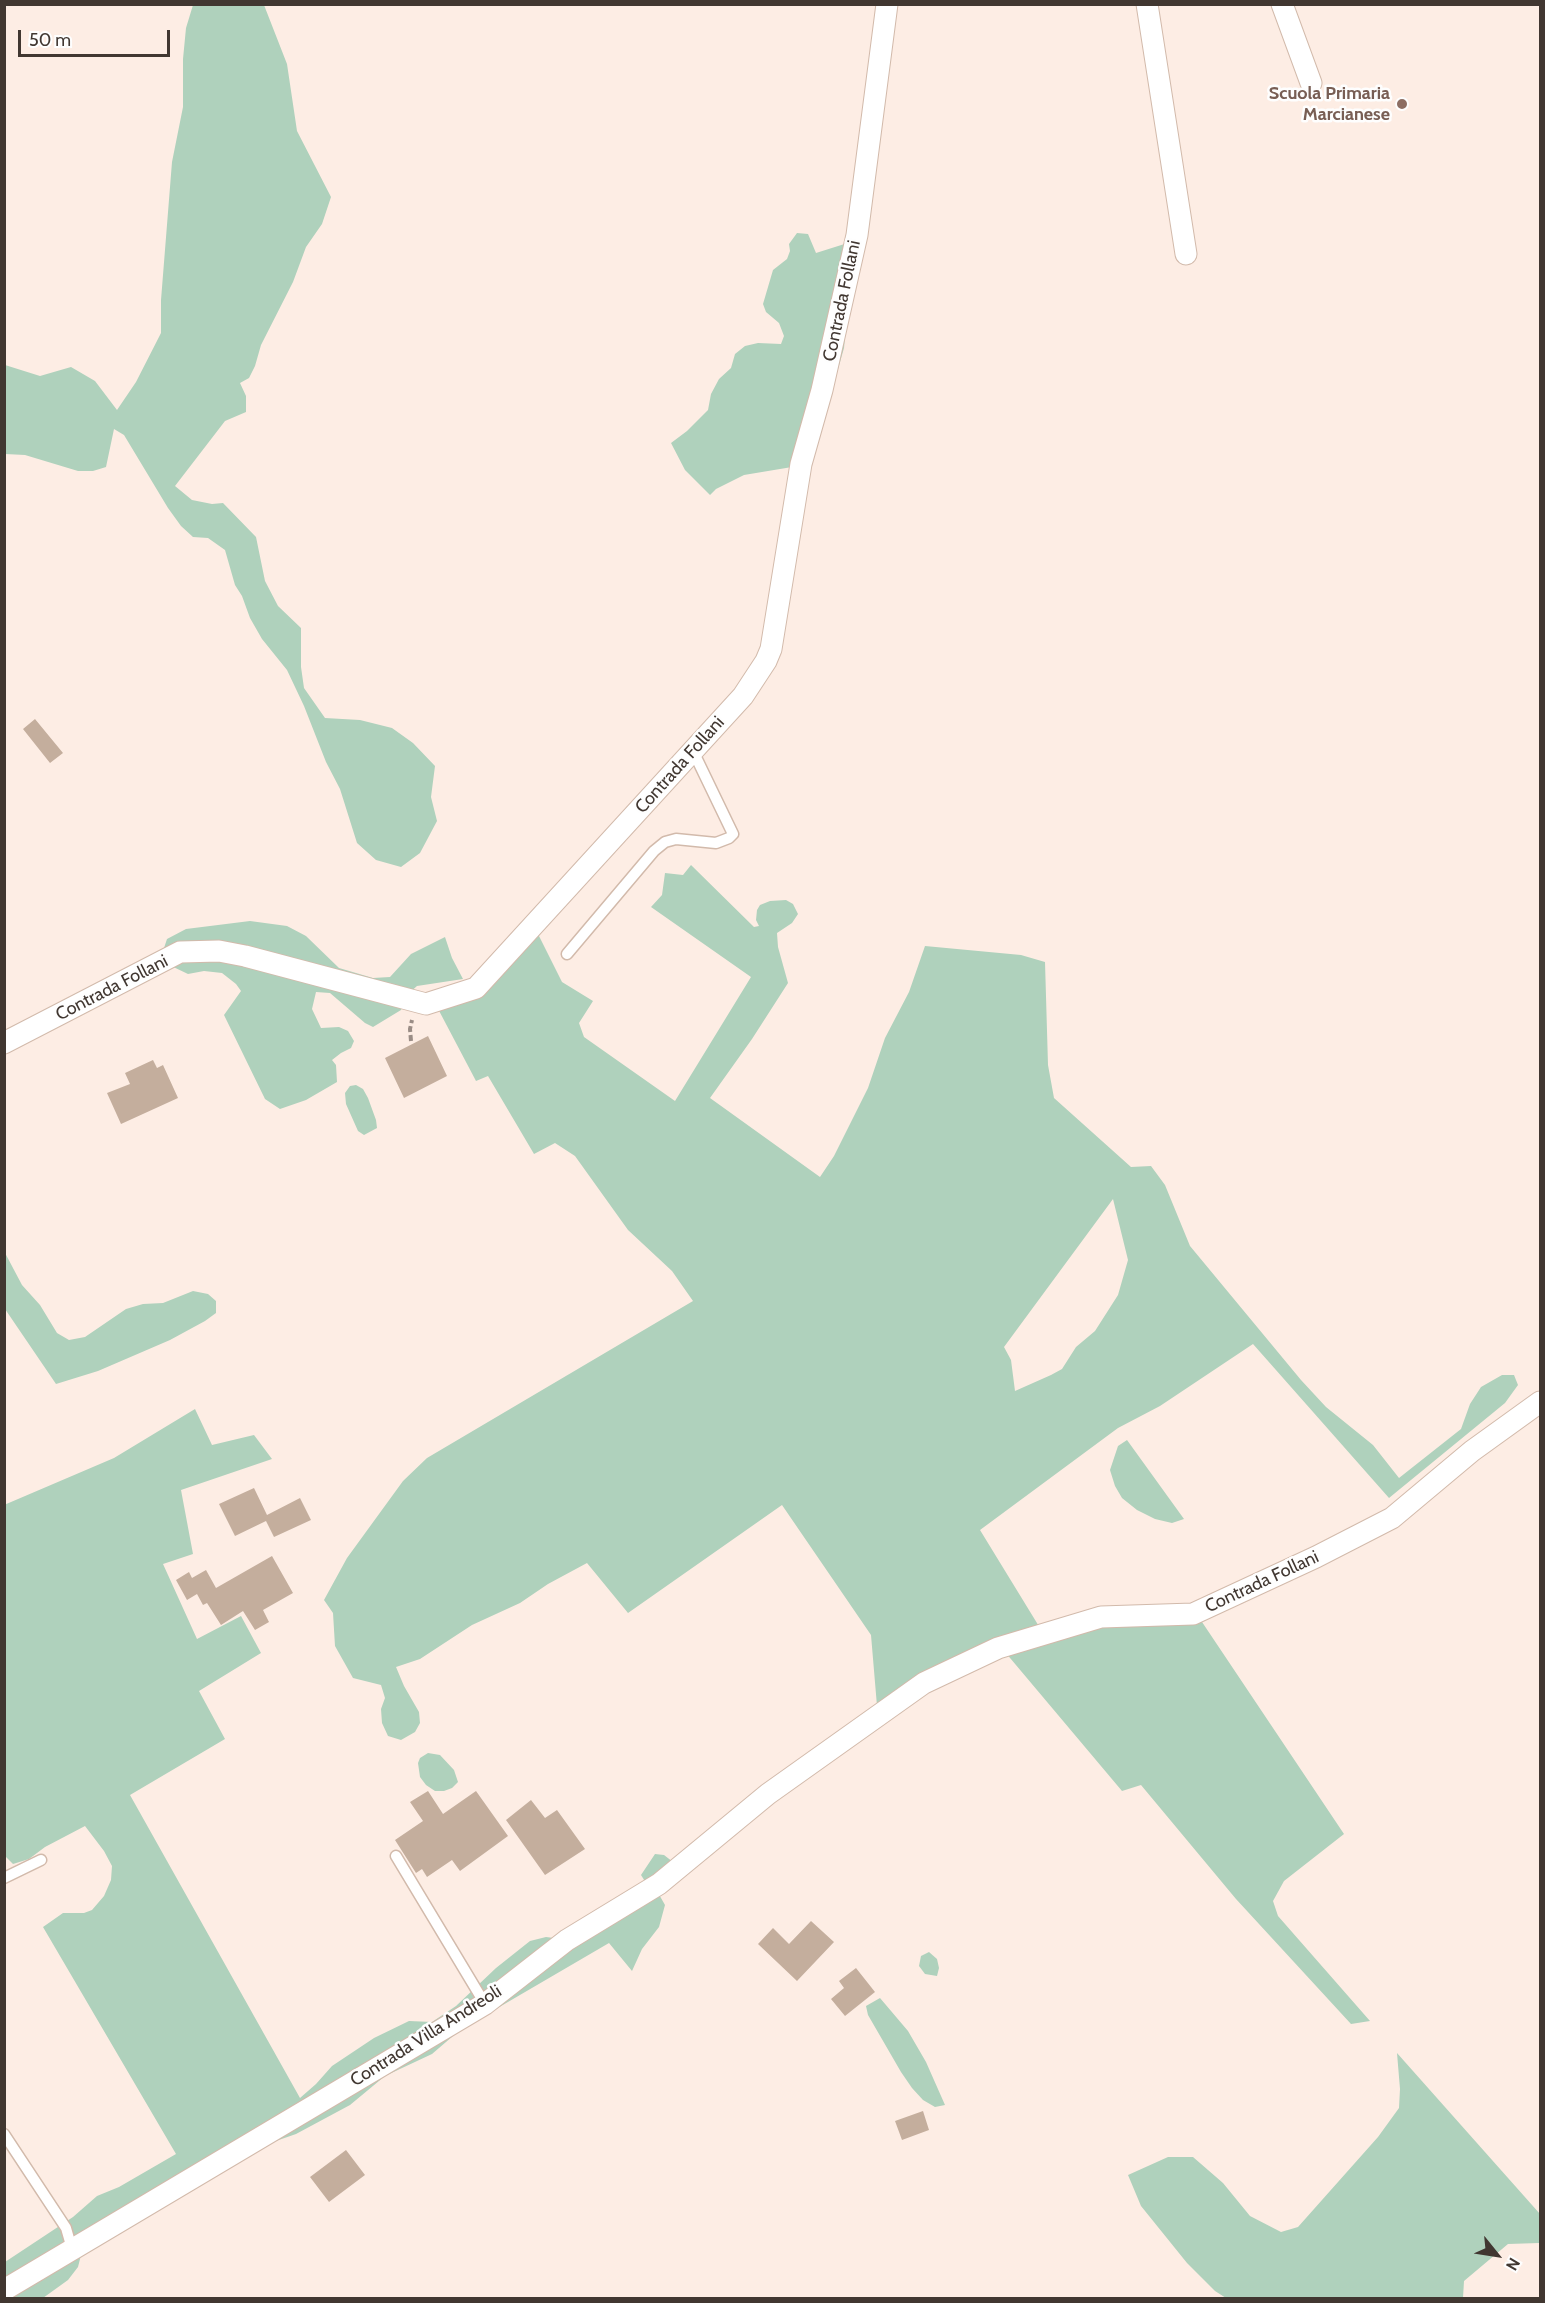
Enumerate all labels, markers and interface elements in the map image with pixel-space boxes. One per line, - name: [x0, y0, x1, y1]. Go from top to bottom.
- scale bar: [21, 18, 172, 56]
- text: 50 m: [29, 29, 71, 51]
- place label: Scuola Primaria Marcianese: [1269, 83, 1390, 125]
- marker: Scuola Primaria Marcianese: [1395, 97, 1409, 111]
- street label: Contrada Follani: [819, 239, 865, 363]
- street label: Contrada Follani: [631, 712, 729, 818]
- street label: Contrada Follani: [52, 950, 172, 1026]
- street label: Contrada Follani: [1202, 1546, 1322, 1618]
- street label: Contrada Villa Andreoli: [346, 1981, 506, 2091]
- north arrow: [1467, 2225, 1527, 2285]
- text: N: [1502, 2255, 1524, 2274]

